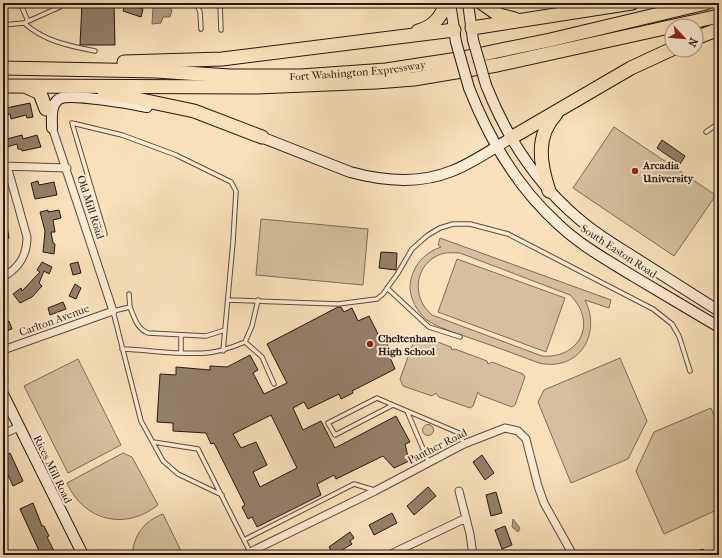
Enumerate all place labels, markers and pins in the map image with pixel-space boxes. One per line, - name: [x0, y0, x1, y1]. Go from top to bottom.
- place label: Arcadia University: [642, 159, 695, 185]
- marker: Arcadia University: [630, 166, 640, 176]
- place label: Cheltenham High School: [378, 332, 437, 358]
- marker: Cheltenham High School: [365, 339, 375, 349]

